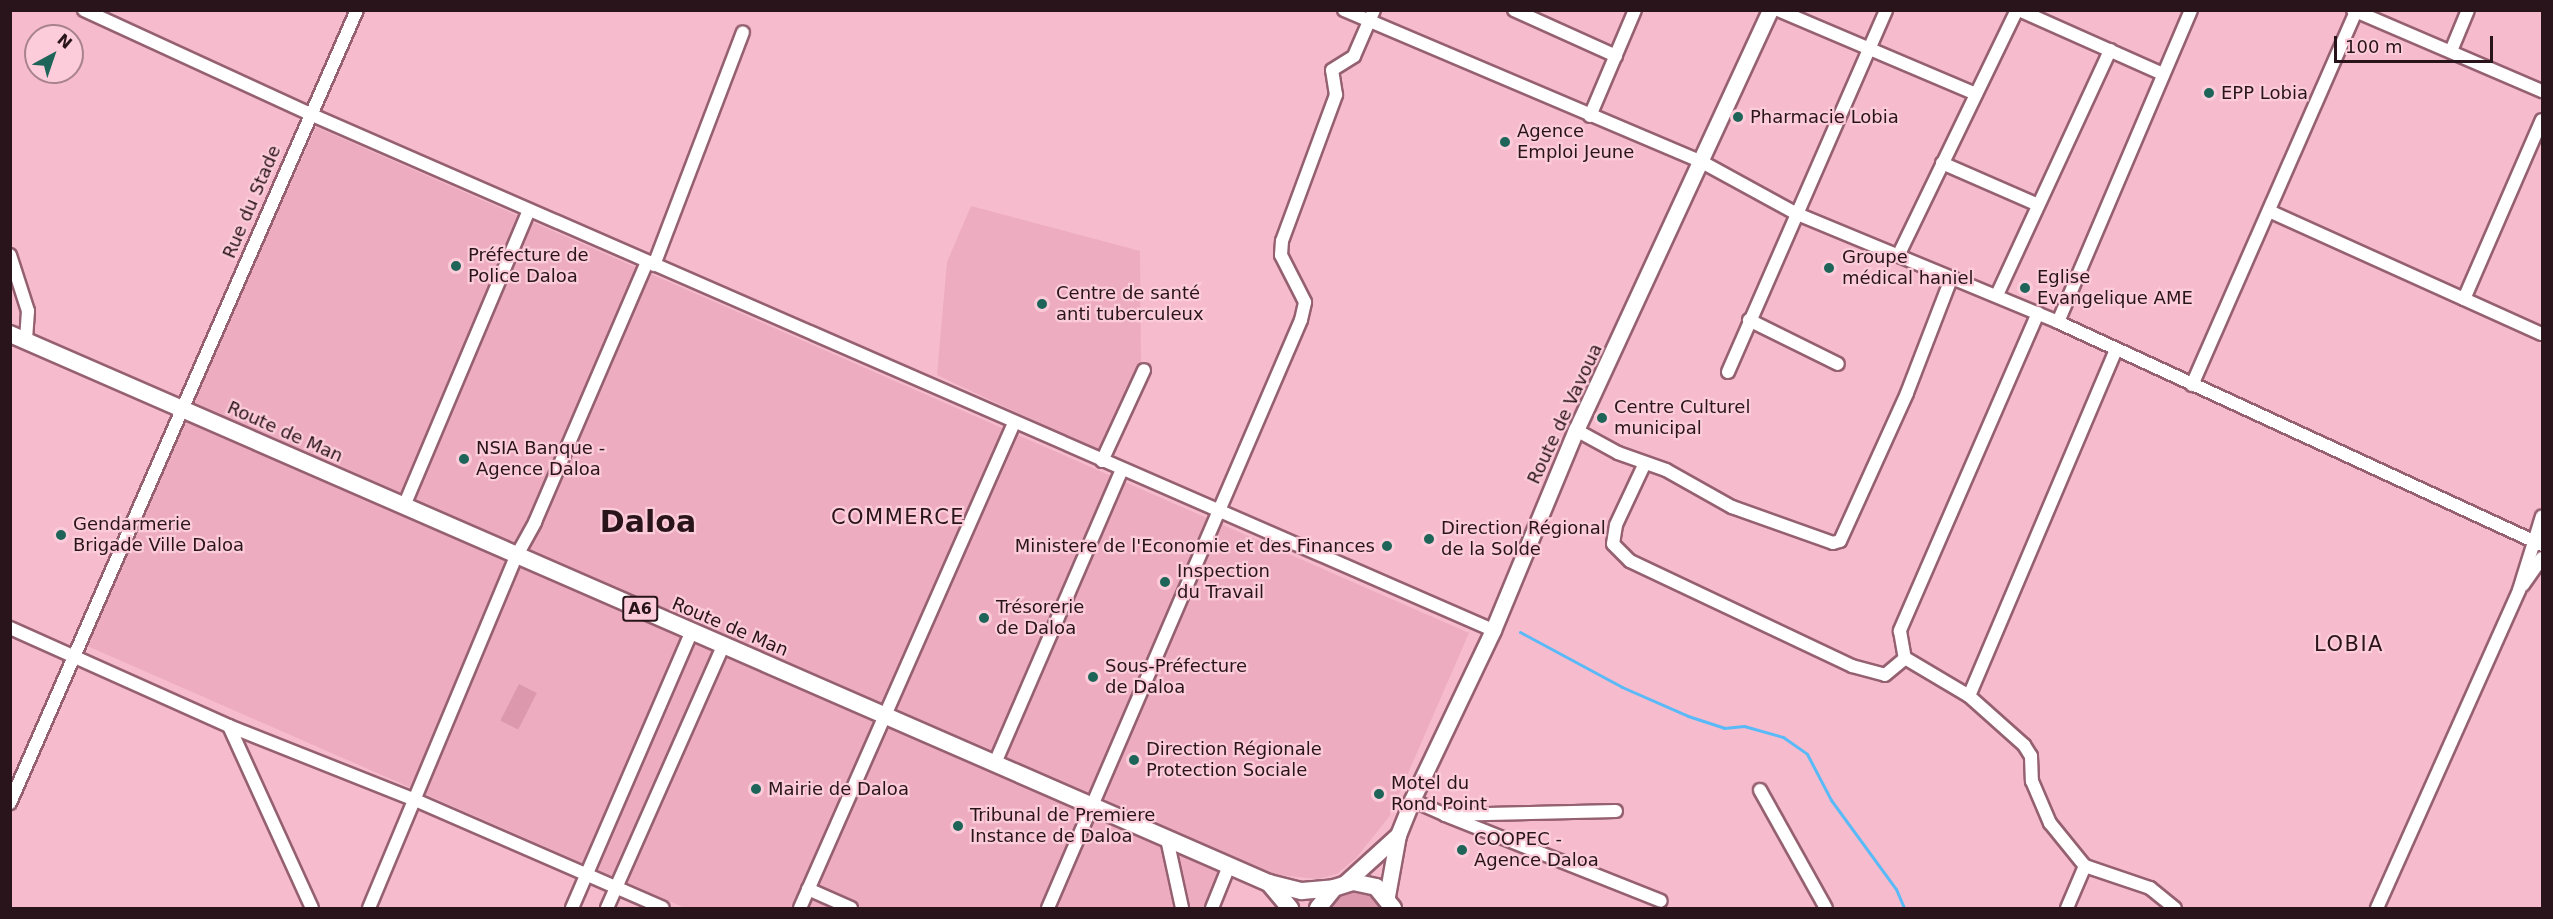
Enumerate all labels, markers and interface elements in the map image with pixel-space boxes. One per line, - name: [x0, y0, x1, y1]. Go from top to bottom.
- north arrow: [24, 24, 84, 84]
- scale bar: [2337, 24, 2496, 62]
- text: N: [53, 30, 76, 53]
- text: 100 m: [2345, 36, 2403, 57]
- place label: EPP Lobia: [2221, 82, 2308, 104]
- marker: EPP Lobia: [2202, 86, 2216, 100]
- place label: Pharmacie Lobia: [1750, 106, 1899, 128]
- marker: Pharmacie Lobia: [1731, 110, 1745, 124]
- place label: Agence Emploi Jeune: [1517, 121, 1634, 164]
- marker: Agence Emploi Jeune: [1498, 135, 1512, 149]
- street label: Rue du Stade: [219, 142, 285, 262]
- place label: Préfecture de Police Daloa: [468, 245, 589, 288]
- place label: Groupe médical haniel: [1842, 247, 1974, 290]
- marker: Préfecture de Police Daloa: [449, 259, 463, 273]
- marker: Groupe médical haniel: [1820, 259, 1838, 277]
- place label: Eglise Evangelique AME: [2037, 267, 2193, 310]
- marker: Eglise Evangelique AME: [2018, 281, 2032, 295]
- place label: Centre de santé anti tuberculeux: [1056, 283, 1204, 326]
- marker: Centre de santé anti tuberculeux: [1033, 295, 1051, 313]
- street label: Route de Vavoua: [1523, 340, 1607, 488]
- street label: Route de Man: [224, 397, 346, 467]
- place label: Centre Culturel municipal: [1614, 397, 1750, 440]
- marker: Centre Culturel municipal: [1595, 411, 1609, 425]
- place label: NSIA Banque - Agence Daloa: [476, 438, 605, 480]
- marker: NSIA Banque - Agence Daloa: [457, 452, 471, 466]
- district label: Daloa: [600, 504, 696, 540]
- district label: COMMERCE: [831, 504, 965, 530]
- place label: Gendarmerie Brigade Ville Daloa: [73, 514, 244, 556]
- place label: Direction Régional de la Solde: [1441, 518, 1606, 560]
- marker: Gendarmerie Brigade Ville Daloa: [54, 528, 68, 542]
- marker: Direction Régional de la Solde: [1422, 532, 1436, 546]
- place label: Ministere de l'Economie et des Finances: [1015, 535, 1375, 557]
- marker: Ministere de l'Economie et des Finances: [1380, 539, 1394, 553]
- place label: Inspection du Travail: [1177, 561, 1270, 604]
- marker: Inspection du Travail: [1158, 575, 1172, 589]
- street label: Route de Man: [669, 593, 791, 661]
- road number: A6: [622, 596, 658, 622]
- place label: Trésorerie de Daloa: [996, 597, 1084, 640]
- marker: Trésorerie de Daloa: [977, 611, 991, 625]
- district label: LOBIA: [2314, 631, 2384, 657]
- place label: Sous-Préfecture de Daloa: [1105, 656, 1247, 698]
- marker: Sous-Préfecture de Daloa: [1086, 670, 1100, 684]
- place label: Direction Régionale Protection Sociale: [1146, 739, 1322, 782]
- marker: Direction Régionale Protection Sociale: [1127, 753, 1141, 767]
- place label: Motel du Rond Point: [1391, 773, 1487, 816]
- place label: Mairie de Daloa: [768, 778, 909, 800]
- marker: Mairie de Daloa: [749, 782, 763, 796]
- marker: Motel du Rond Point: [1372, 787, 1386, 801]
- place label: Tribunal de Premiere Instance de Daloa: [970, 805, 1155, 848]
- marker: Tribunal de Premiere Instance de Daloa: [951, 819, 965, 833]
- place label: COOPEC - Agence Daloa: [1474, 829, 1599, 872]
- marker: COOPEC - Agence Daloa: [1455, 843, 1469, 857]

